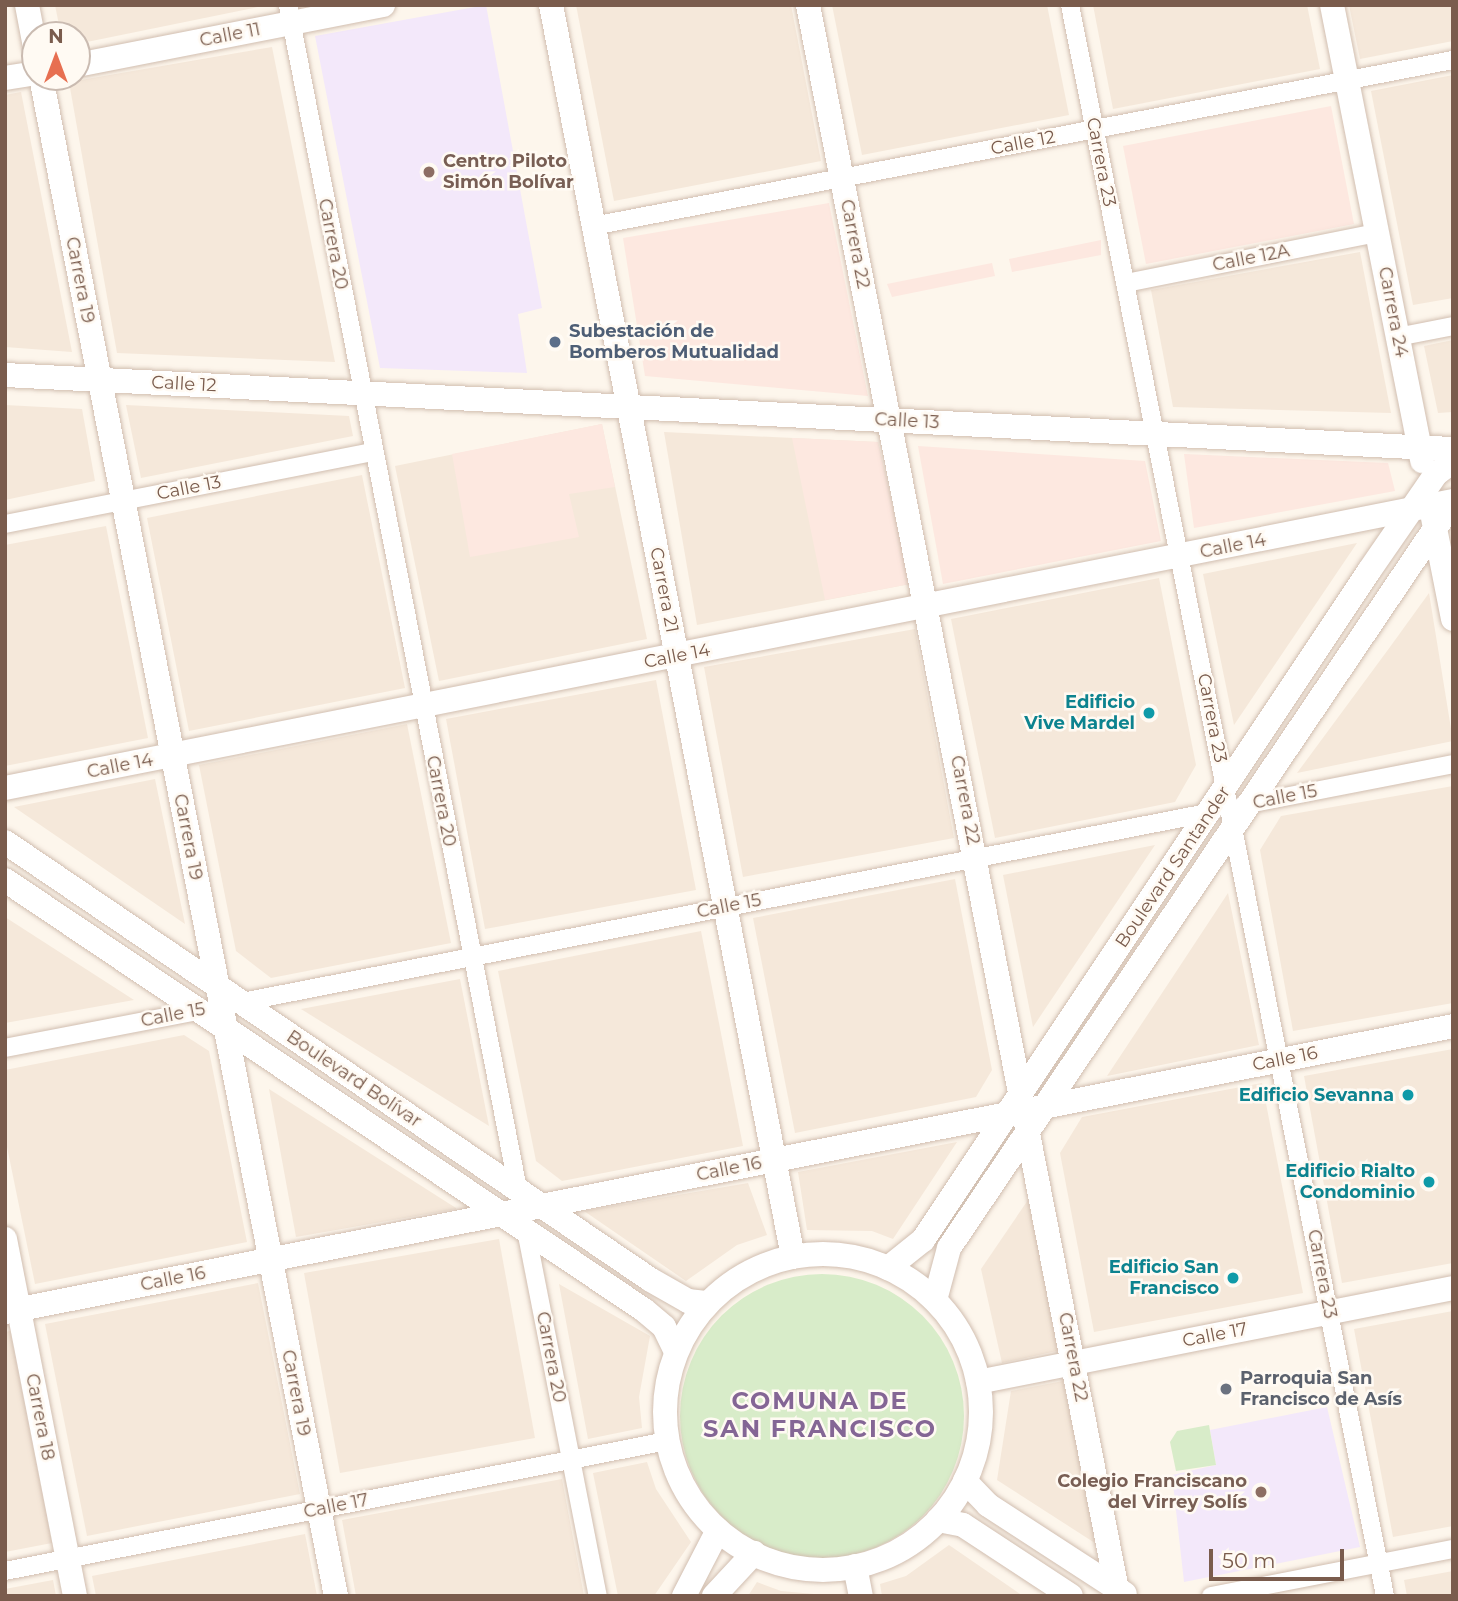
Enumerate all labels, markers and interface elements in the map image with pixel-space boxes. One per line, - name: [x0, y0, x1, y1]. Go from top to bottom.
- street label: Calle 11: [198, 19, 262, 51]
- north arrow: [21, 21, 91, 91]
- text: N: [48, 25, 64, 48]
- street label: Carrera 23: [1082, 116, 1120, 208]
- street label: Calle 12: [989, 126, 1057, 160]
- place label: Centro Piloto Simón Bolívar: [443, 151, 574, 194]
- marker: Centro Piloto Simón Bolívar: [421, 164, 437, 180]
- street label: Carrera 20: [314, 197, 352, 291]
- street label: Carrera 22: [836, 198, 874, 290]
- street label: Carrera 19: [61, 235, 99, 325]
- street label: Calle 12A: [1211, 240, 1291, 276]
- street label: Carrera 24: [1374, 265, 1412, 359]
- place label: Subestación de Bomberos Mutualidad: [569, 321, 779, 364]
- marker: Subestación de Bomberos Mutualidad: [547, 334, 563, 350]
- street label: Calle 12: [151, 372, 217, 396]
- street label: Calle 13: [874, 409, 940, 433]
- street label: Calle 13: [155, 471, 223, 505]
- street label: Calle 14: [1198, 529, 1268, 563]
- street label: Carrera 21: [645, 545, 683, 635]
- street label: Calle 14: [642, 639, 712, 673]
- street label: Carrera 23: [1193, 672, 1231, 764]
- place label: Edificio Vive Mardel: [1024, 692, 1135, 734]
- marker: Edificio Vive Mardel: [1141, 705, 1157, 721]
- street label: Calle 14: [85, 749, 155, 783]
- street label: Carrera 20: [422, 754, 460, 848]
- street label: Carrera 22: [946, 754, 984, 846]
- street label: Calle 15: [1251, 780, 1319, 814]
- street label: Boulevard Santander: [1111, 782, 1235, 952]
- street label: Carrera 19: [169, 792, 207, 882]
- street label: Calle 15: [695, 889, 763, 923]
- street label: Calle 15: [139, 998, 207, 1032]
- street label: Boulevard Bolívar: [282, 1026, 426, 1132]
- street label: Calle 16: [1251, 1042, 1319, 1076]
- place label: Edificio Sevanna: [1239, 1084, 1394, 1106]
- marker: Edificio Sevanna: [1400, 1087, 1416, 1103]
- street label: Calle 16: [695, 1152, 763, 1186]
- place label: Edificio Rialto Condominio: [1285, 1161, 1415, 1204]
- marker: Edificio Rialto Condominio: [1421, 1174, 1437, 1190]
- street label: Carrera 23: [1303, 1228, 1341, 1320]
- place label: Edificio San Francisco: [1109, 1257, 1219, 1300]
- street label: Calle 16: [139, 1262, 207, 1296]
- marker: Edificio San Francisco: [1225, 1270, 1241, 1286]
- street label: Carrera 20: [532, 1310, 570, 1404]
- street label: Carrera 22: [1054, 1311, 1092, 1403]
- street label: Calle 17: [1181, 1318, 1249, 1352]
- street label: Carrera 19: [277, 1348, 315, 1438]
- place label: Parroquia San Francisco de Asís: [1240, 1368, 1402, 1410]
- street label: Carrera 18: [21, 1372, 59, 1462]
- marker: Parroquia San Francisco de Asís: [1218, 1381, 1234, 1397]
- district label: COMUNA DE SAN FRANCISCO: [705, 1387, 935, 1443]
- place label: Colegio Franciscano del Virrey Solís: [1057, 1471, 1247, 1514]
- marker: Colegio Franciscano del Virrey Solís: [1253, 1484, 1269, 1500]
- street label: Calle 17: [302, 1489, 370, 1523]
- scale bar: [1213, 1534, 1348, 1578]
- text: 50 m: [1222, 1548, 1276, 1573]

